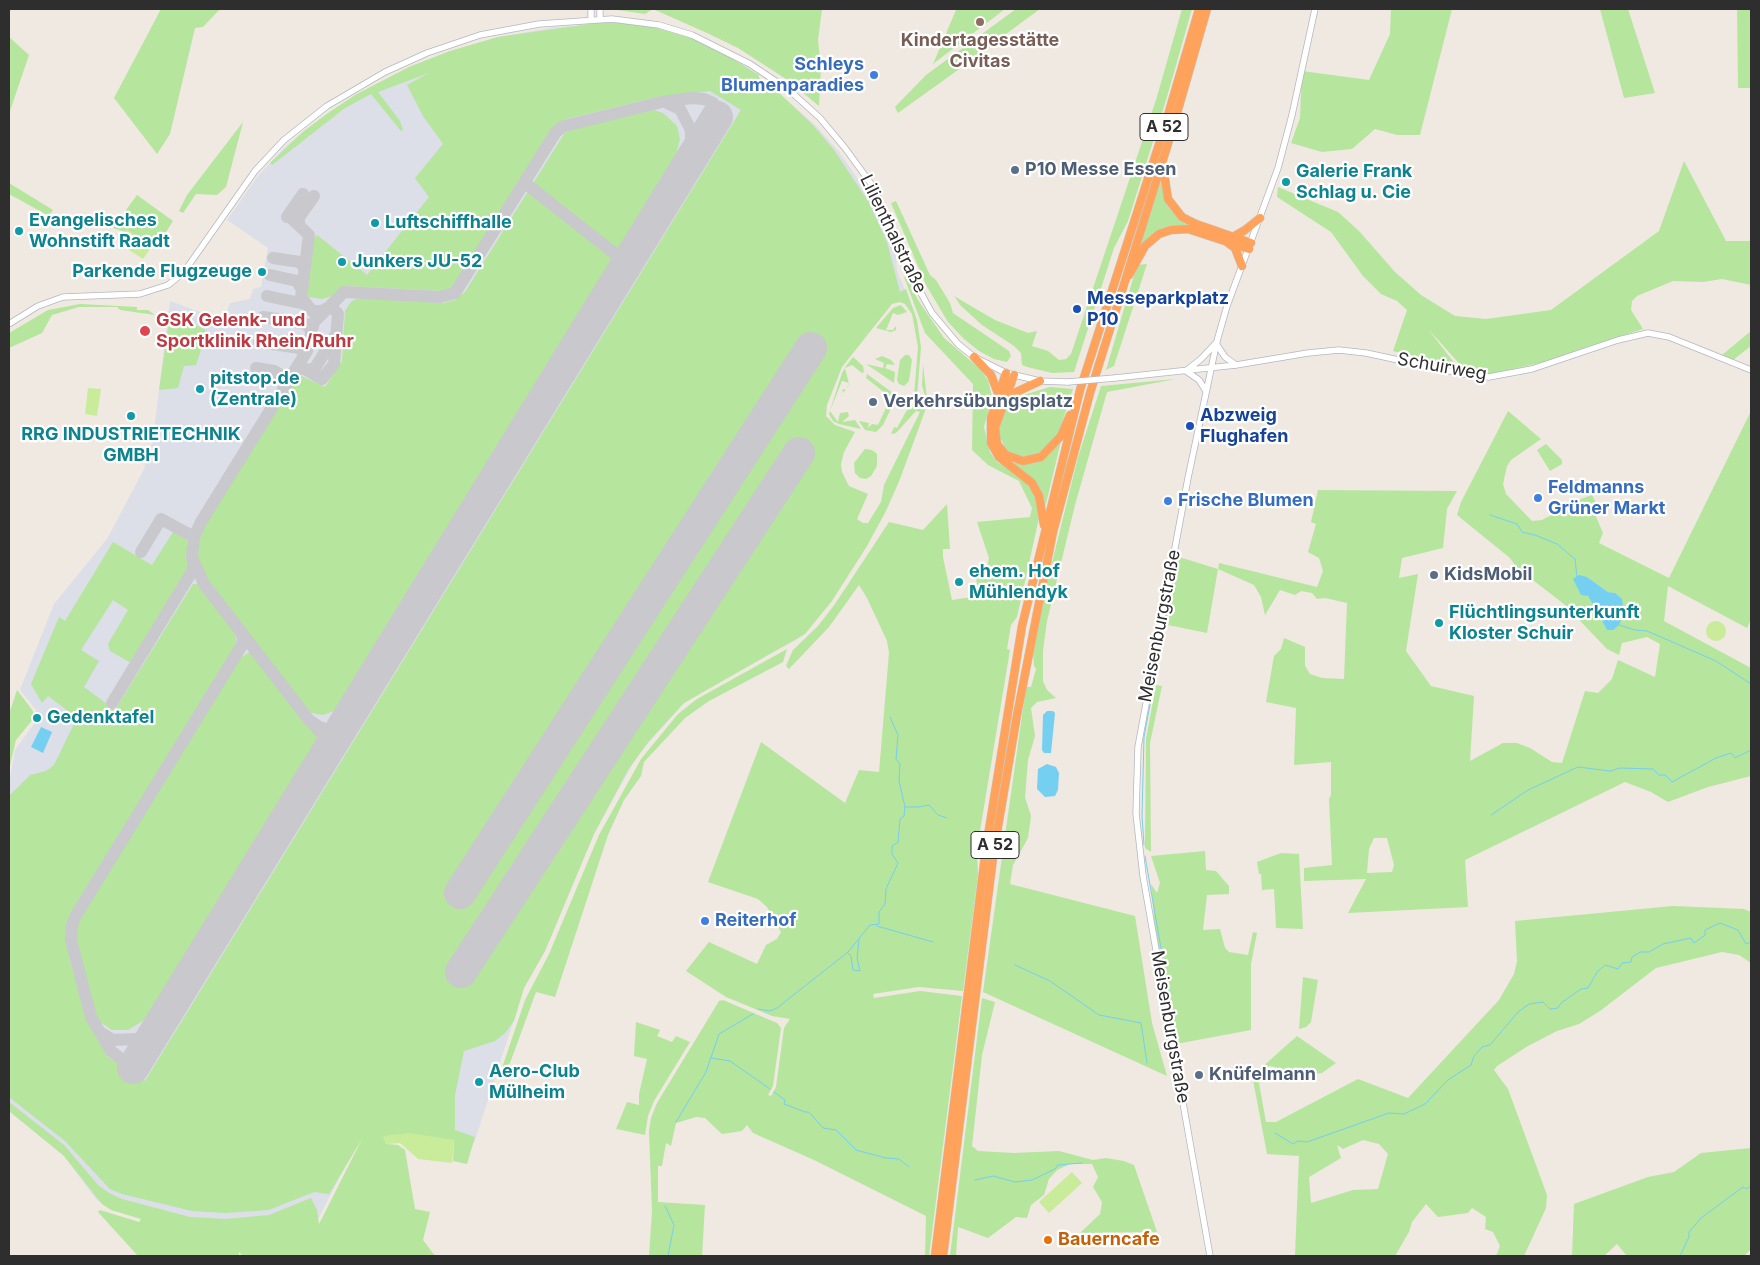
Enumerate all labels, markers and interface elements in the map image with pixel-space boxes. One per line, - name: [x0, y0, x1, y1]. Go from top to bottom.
- marker: Kindertagesstätte Civitas: [974, 16, 986, 28]
- place label: Kindertagesstätte Civitas: [901, 30, 1059, 72]
- place label: Schleys Blumenparadies: [721, 54, 864, 96]
- marker: Schleys Blumenparadies: [868, 69, 880, 81]
- road number: A 52: [1140, 114, 1188, 140]
- place label: P10 Messe Essen: [1025, 159, 1176, 181]
- place label: Galerie Frank Schlag u. Cie: [1296, 161, 1412, 203]
- marker: P10 Messe Essen: [1009, 164, 1021, 176]
- street label: Lilienthalstraße: [855, 171, 931, 297]
- marker: Galerie Frank Schlag u. Cie: [1280, 176, 1292, 188]
- place label: Evangelisches Wohnstift Raadt: [29, 210, 170, 252]
- place label: Luftschiffhalle: [385, 212, 512, 234]
- marker: Luftschiffhalle: [369, 217, 381, 229]
- marker: Evangelisches Wohnstift Raadt: [13, 225, 25, 237]
- place label: Junkers JU-52: [352, 251, 482, 273]
- marker: Junkers JU-52: [336, 256, 348, 268]
- place label: Parkende Flugzeuge: [72, 261, 252, 283]
- marker: Parkende Flugzeuge: [256, 266, 268, 278]
- place label: Messeparkplatz P10: [1087, 288, 1229, 330]
- marker: Messeparkplatz P10: [1071, 303, 1083, 315]
- place label: GSK Gelenk- und Sportklinik Rhein/Ruhr: [156, 310, 354, 352]
- marker: GSK Gelenk- und Sportklinik Rhein/Ruhr: [138, 324, 152, 338]
- street label: Schuirweg: [1396, 349, 1488, 385]
- place label: pitstop.de (Zentrale): [210, 368, 300, 410]
- marker: pitstop.de (Zentrale): [194, 383, 206, 395]
- place label: Verkehrsübungsplatz: [883, 391, 1073, 413]
- marker: Verkehrsübungsplatz: [867, 396, 879, 408]
- place label: Abzweig Flughafen: [1200, 405, 1288, 448]
- marker: RRG INDUSTRIETECHNIK GMBH: [125, 410, 137, 422]
- marker: Abzweig Flughafen: [1184, 420, 1196, 432]
- place label: RRG INDUSTRIETECHNIK GMBH: [21, 424, 241, 466]
- place label: Feldmanns Grüner Markt: [1548, 477, 1665, 520]
- place label: Frische Blumen: [1178, 490, 1314, 512]
- marker: Feldmanns Grüner Markt: [1532, 492, 1544, 504]
- marker: Frische Blumen: [1162, 495, 1174, 507]
- street label: Meisenburgstraße: [1135, 548, 1185, 704]
- place label: ehem. Hof Mühlendyk: [969, 561, 1068, 604]
- place label: KidsMobil: [1444, 564, 1532, 586]
- marker: KidsMobil: [1428, 569, 1440, 581]
- marker: ehem. Hof Mühlendyk: [953, 576, 965, 588]
- place label: Flüchtlingsunterkunft Kloster Schuir: [1449, 602, 1640, 644]
- marker: Flüchtlingsunterkunft Kloster Schuir: [1433, 617, 1445, 629]
- place label: Gedenktafel: [47, 707, 154, 729]
- marker: Gedenktafel: [31, 712, 43, 724]
- road number: A 52: [971, 832, 1019, 858]
- place label: Reiterhof: [715, 910, 796, 932]
- marker: Reiterhof: [699, 915, 711, 927]
- street label: Meisenburgstraße: [1146, 949, 1194, 1105]
- place label: Aero-Club Mülheim: [489, 1061, 580, 1104]
- place label: Knüfelmann: [1209, 1064, 1316, 1086]
- marker: Knüfelmann: [1193, 1069, 1205, 1081]
- marker: Aero-Club Mülheim: [473, 1076, 485, 1088]
- place label: Bauerncafe: [1058, 1229, 1160, 1251]
- marker: Bauerncafe: [1042, 1234, 1054, 1246]

